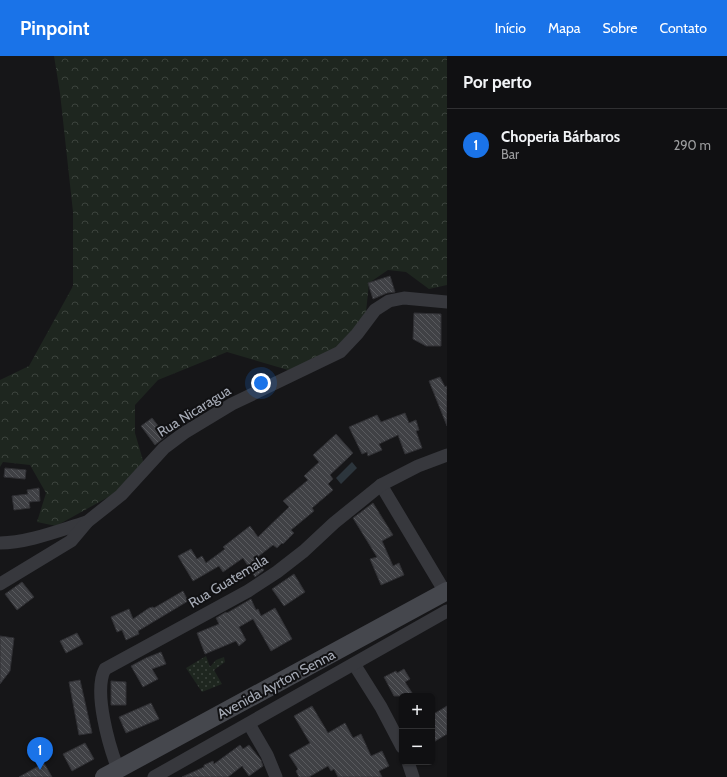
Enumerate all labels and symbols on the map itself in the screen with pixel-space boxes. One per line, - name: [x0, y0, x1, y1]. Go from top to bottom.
- your location: [251, 373, 271, 393]
- street label: Rua Nicaragua: [154, 381, 234, 441]
- street label: Rua Guatemala: [185, 550, 271, 612]
- street label: Avenida Ayrton Senna: [214, 645, 338, 723]
- pin: 1: [27, 737, 53, 770]

